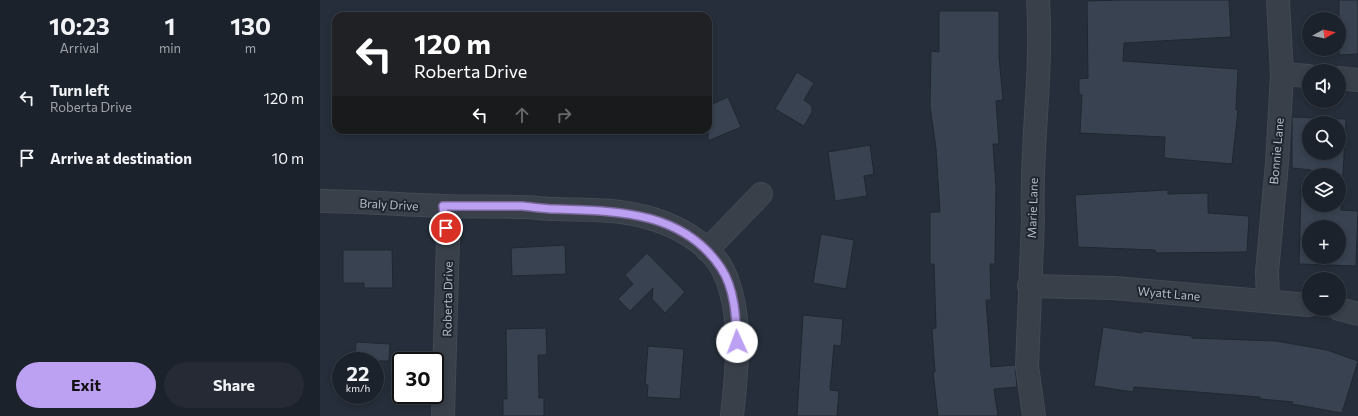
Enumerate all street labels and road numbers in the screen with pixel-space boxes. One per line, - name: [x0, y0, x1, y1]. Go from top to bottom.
- street label: Bonnie Lane: [1266, 117, 1286, 185]
- street label: Marie Lane: [1024, 178, 1040, 238]
- street label: Braly Drive: [359, 195, 419, 213]
- street label: Roberta Drive: [439, 261, 455, 337]
- street label: Wyatt Lane: [1137, 283, 1201, 303]

